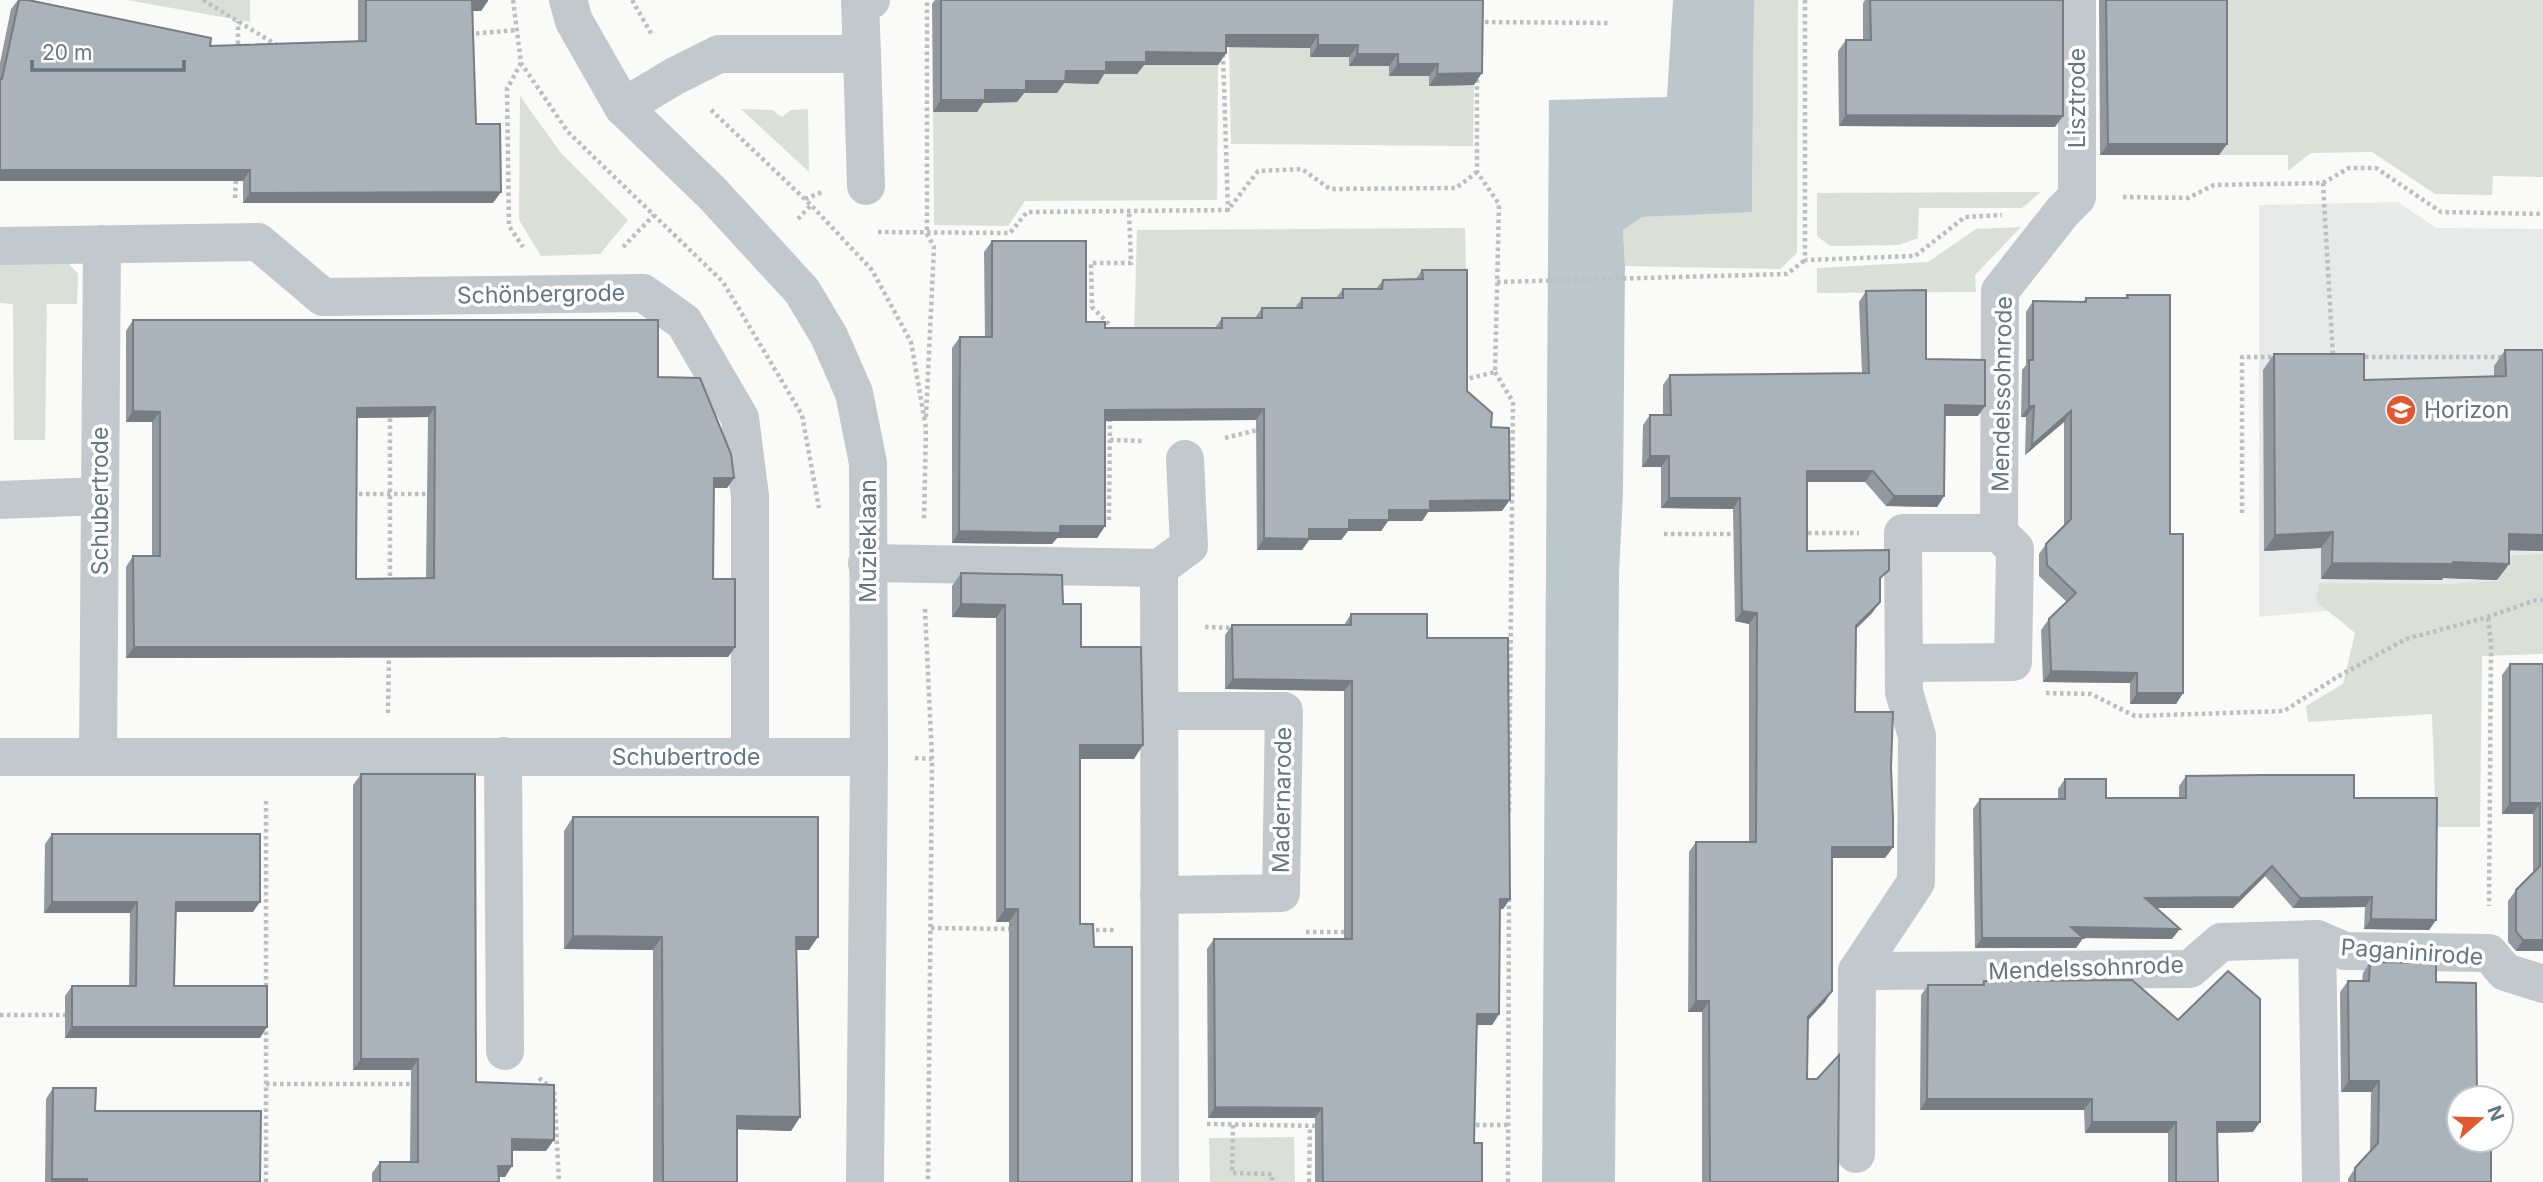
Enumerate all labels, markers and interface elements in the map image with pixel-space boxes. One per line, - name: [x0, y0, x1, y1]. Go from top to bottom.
- scale bar: [32, 28, 184, 72]
- text: 20 m: [42, 40, 92, 65]
- street label: Lisztrode: [2063, 48, 2091, 148]
- street label: Schönbergrode: [457, 279, 625, 309]
- street label: Mendelssohnrode: [1986, 296, 2018, 492]
- school or university icon: Horizon: [2384, 393, 2418, 427]
- place label: Horizon: [2424, 396, 2509, 424]
- street label: Schubertrode: [86, 427, 114, 575]
- street label: Muzieklaan: [854, 479, 882, 603]
- street label: Madernarode: [1267, 727, 1297, 873]
- street label: Schubertrode: [612, 743, 760, 771]
- street label: Paganinirode: [2340, 933, 2484, 971]
- street label: Mendelssohnrode: [1988, 951, 2184, 985]
- north arrow: [2445, 1084, 2515, 1154]
- text: N: [2482, 1103, 2509, 1124]

